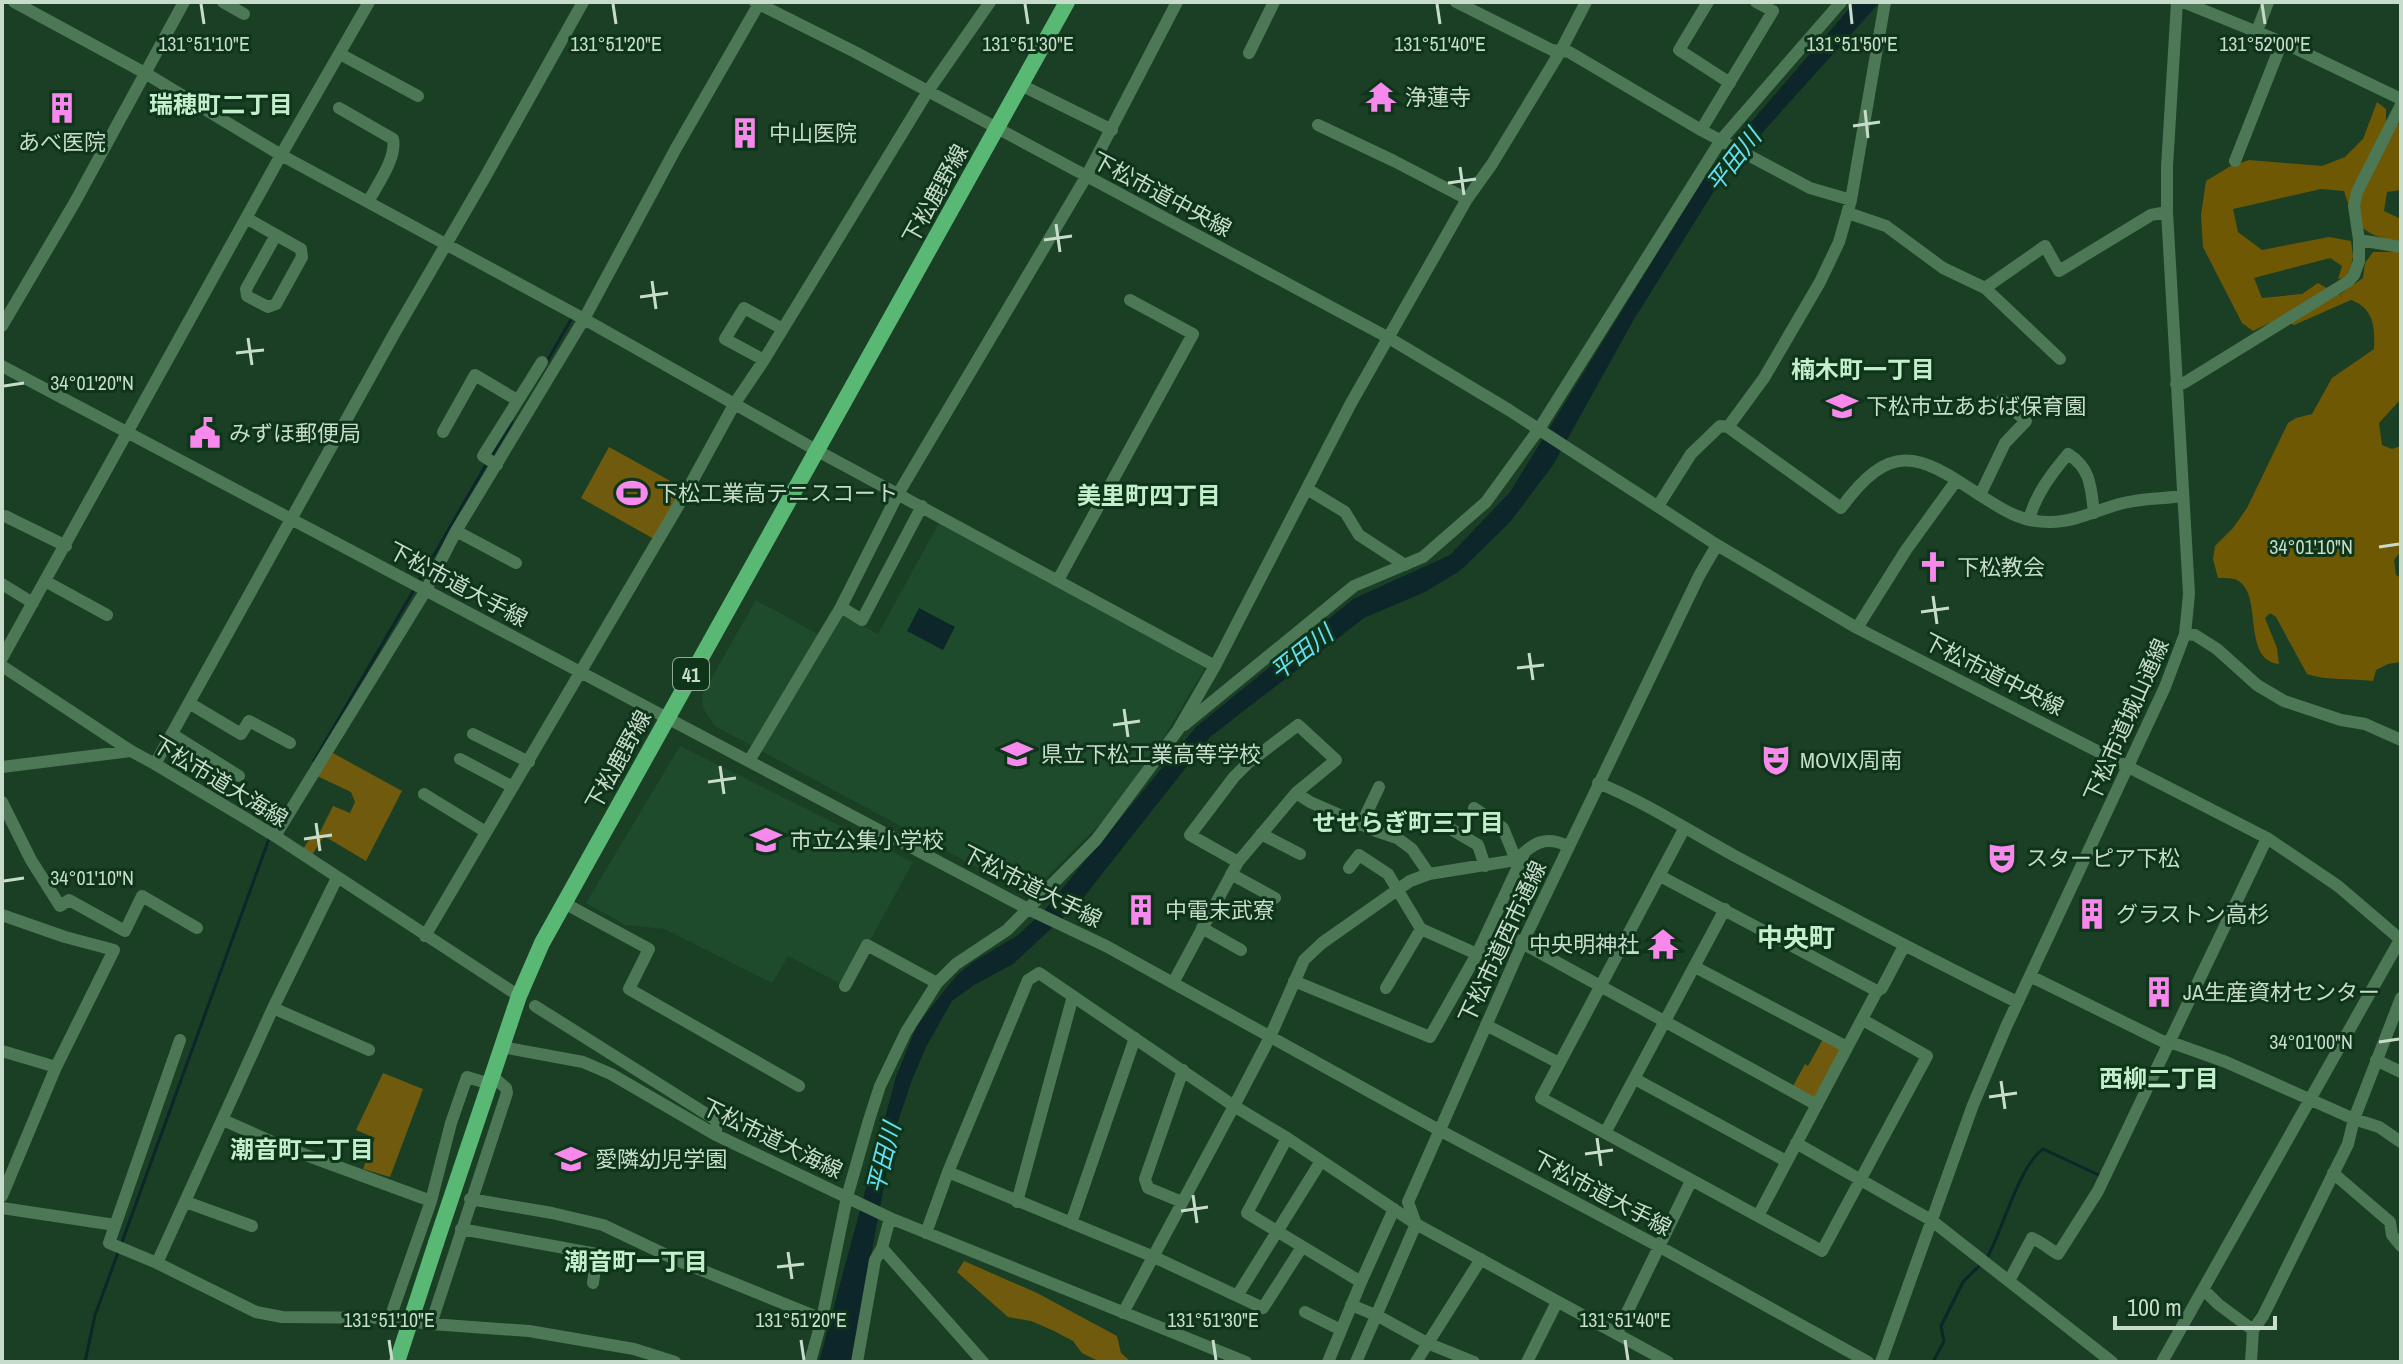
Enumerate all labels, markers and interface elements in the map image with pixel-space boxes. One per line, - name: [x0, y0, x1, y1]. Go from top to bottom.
- text: 131°51'10"E: [158, 30, 250, 57]
- text: 131°51'20"E: [570, 30, 662, 57]
- text: 131°51'30"E: [982, 30, 1074, 57]
- text: 131°51'40"E: [1394, 30, 1486, 57]
- text: 131°51'50"E: [1806, 30, 1898, 57]
- text: 131°52'00"E: [2219, 30, 2311, 57]
- temple icon: 浄蓮寺: [1364, 80, 1398, 114]
- place label: 浄蓮寺: [1405, 82, 1471, 112]
- district label: 瑞穂町二丁目: [149, 88, 293, 120]
- building icon: あべ医院: [45, 91, 79, 125]
- building icon: 中山医院: [728, 116, 762, 150]
- place label: 中山医院: [769, 118, 857, 148]
- water label: 平田川: [1698, 119, 1770, 198]
- place label: あべ医院: [18, 127, 106, 157]
- street label: 下松鹿野線: [895, 139, 975, 249]
- street label: 下松市道中央線: [1087, 145, 1237, 243]
- district label: 楠木町一丁目: [1791, 353, 1935, 385]
- text: 34°01'20"N: [50, 369, 134, 396]
- school or university icon: 下松市立あおば保育園: [1825, 389, 1859, 423]
- place label: 下松市立あおば保育園: [1866, 391, 2086, 421]
- public building icon: みずほ郵便局: [188, 416, 222, 450]
- place label: みずほ郵便局: [229, 418, 361, 448]
- sports icon: 下松工業高テニスコート: [615, 476, 649, 510]
- place label: 下松工業高テニスコート: [656, 478, 898, 508]
- district label: 美里町四丁目: [1077, 479, 1221, 511]
- text: 34°01'10"N: [2269, 533, 2353, 560]
- street label: 下松市道大手線: [383, 535, 533, 633]
- church icon: 下松教会: [1916, 550, 1950, 584]
- place label: 下松教会: [1957, 552, 2045, 582]
- water label: 平田川: [1263, 615, 1342, 687]
- street label: 下松市道中央線: [1919, 626, 2069, 722]
- street label: 下松市道城山通線: [2077, 633, 2175, 807]
- road number: 41: [673, 658, 709, 690]
- street label: 下松鹿野線: [578, 705, 658, 815]
- street label: 下松市道大海線: [146, 728, 294, 834]
- school or university icon: 県立下松工業高等学校: [1000, 737, 1034, 771]
- place label: 県立下松工業高等学校: [1041, 739, 1261, 769]
- theatre icon: MOVIX周南: [1759, 743, 1793, 777]
- place label: MOVIX周南: [1800, 745, 1902, 775]
- district label: せせらぎ町三丁目: [1312, 806, 1504, 838]
- school or university icon: 市立公集小学校: [749, 823, 783, 857]
- place label: 市立公集小学校: [790, 825, 944, 855]
- street label: 下松市道大手線: [957, 838, 1107, 934]
- theatre icon: スターピア下松: [1985, 841, 2019, 875]
- place label: スターピア下松: [2026, 843, 2180, 873]
- street label: 下松市道西市通線: [1451, 856, 1553, 1028]
- text: 34°01'10"N: [50, 864, 134, 891]
- building icon: 中電末武寮: [1124, 893, 1158, 927]
- place label: 中電末武寮: [1165, 895, 1275, 925]
- building icon: グラストン高杉: [2075, 897, 2109, 931]
- place label: グラストン高杉: [2116, 899, 2270, 929]
- district label: 中央町: [1757, 920, 1835, 955]
- temple icon: 中央明神社: [1646, 927, 1680, 961]
- place label: 中央明神社: [1529, 929, 1639, 959]
- building icon: JA生産資材センター: [2142, 975, 2176, 1009]
- place label: JA生産資材センター: [2183, 977, 2380, 1007]
- text: 34°01'00"N: [2269, 1028, 2353, 1055]
- district label: 西柳二丁目: [2099, 1062, 2219, 1094]
- street label: 下松市道大海線: [696, 1091, 848, 1185]
- water label: 平田川: [859, 1116, 908, 1197]
- district label: 潮音町二丁目: [230, 1133, 374, 1165]
- school or university icon: 愛隣幼児学園: [554, 1142, 588, 1176]
- place label: 愛隣幼児学園: [595, 1144, 727, 1174]
- street label: 下松市道大手線: [1527, 1144, 1677, 1242]
- district label: 潮音町一丁目: [564, 1245, 708, 1277]
- scale bar: [2115, 1280, 2275, 1330]
- text: 100 m: [2127, 1291, 2182, 1323]
- text: 131°51'10"E: [343, 1306, 435, 1333]
- text: 131°51'20"E: [755, 1306, 847, 1333]
- text: 131°51'30"E: [1167, 1306, 1259, 1333]
- text: 131°51'40"E: [1579, 1306, 1671, 1333]

